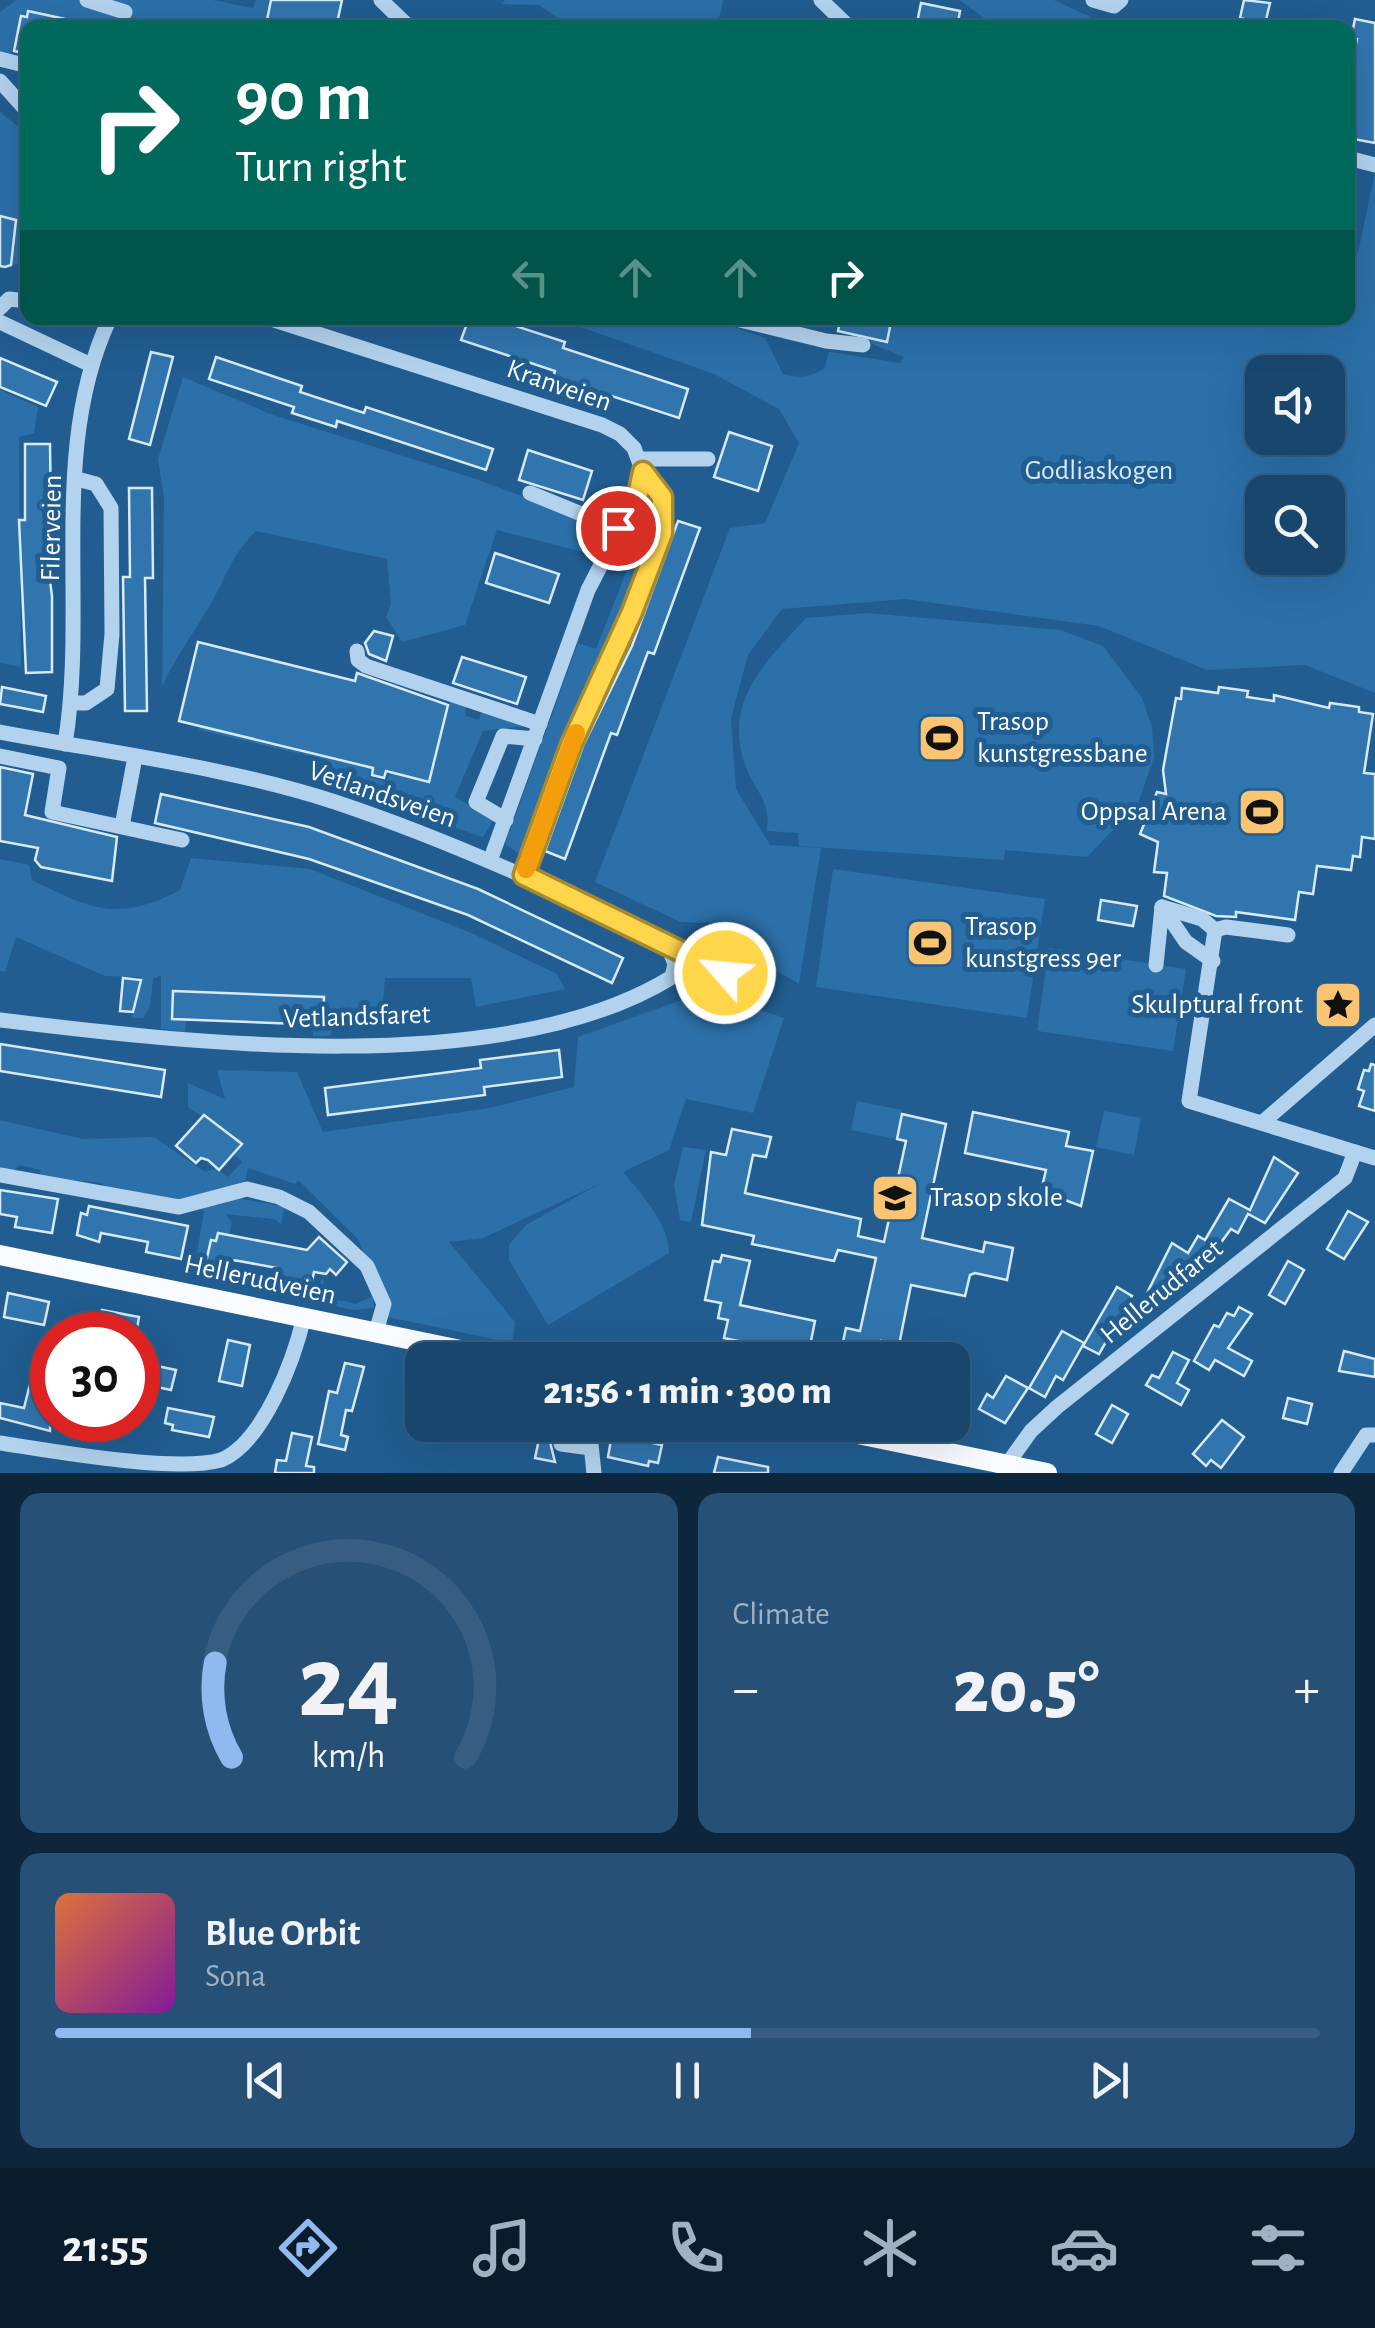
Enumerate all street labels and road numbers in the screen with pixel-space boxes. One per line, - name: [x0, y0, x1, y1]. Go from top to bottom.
- street label: Kranveien: [503, 355, 615, 417]
- street label: Filerveien: [37, 474, 67, 582]
- street label: Vetlandsveien: [305, 757, 459, 833]
- street label: Vetlandsfaret: [283, 1000, 431, 1034]
- street label: Hellerudfaret: [1096, 1235, 1228, 1349]
- street label: Hellerudveien: [182, 1250, 338, 1310]

